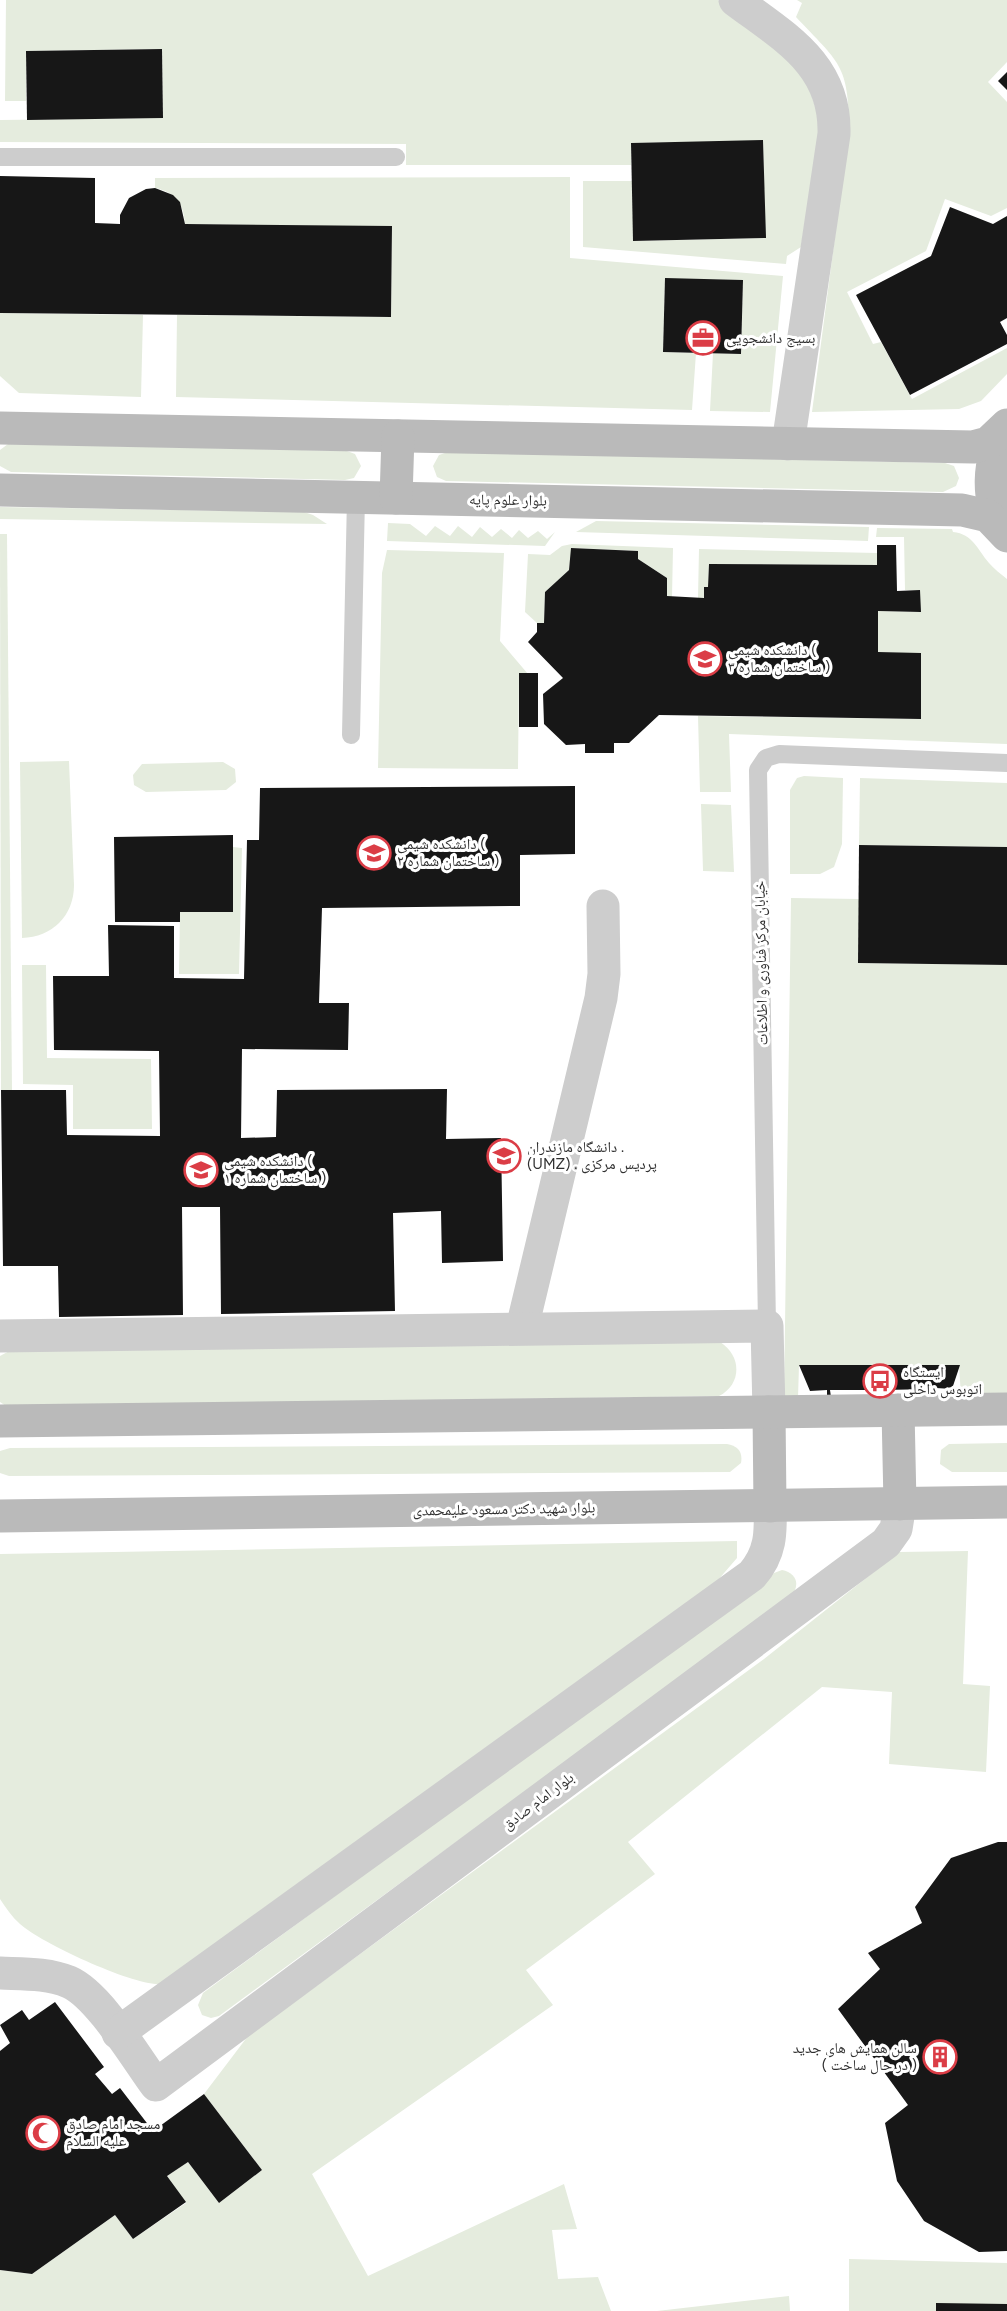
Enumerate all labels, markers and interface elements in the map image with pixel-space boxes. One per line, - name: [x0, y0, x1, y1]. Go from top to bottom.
- office icon: بسیج دانشجویی: [685, 320, 721, 356]
- place label: بسیج دانشجویی: [726, 329, 815, 348]
- street label: بلوار علوم پایه: [469, 490, 547, 511]
- school or university icon: دانشکده شیمی ( ساختمان شماره ۳ ): [687, 641, 723, 677]
- place label: دانشکده شیمی ( ساختمان شماره ۳ ): [728, 641, 830, 677]
- school or university icon: دانشکده شیمی ( ساختمان شماره ۲ ): [356, 835, 392, 871]
- place label: دانشکده شیمی ( ساختمان شماره ۲ ): [397, 835, 499, 871]
- street label: خیابان مرکز فناوری و اطلاعات: [751, 880, 772, 1045]
- school or university icon: دانشگاه مازندران . (UMZ) . پردیس مرکزی: [486, 1138, 522, 1174]
- place label: دانشگاه مازندران . (UMZ) . پردیس مرکزی: [527, 1138, 657, 1174]
- school or university icon: دانشکده شیمی ( ساختمان شماره ۱ ): [183, 1152, 219, 1188]
- place label: دانشکده شیمی ( ساختمان شماره ۱ ): [224, 1152, 326, 1188]
- bus stop icon: ایستگاه اتوبوس داخلی: [862, 1363, 898, 1399]
- place label: ایستگاه اتوبوس داخلی: [903, 1363, 982, 1399]
- street label: بلوار شهید دکتر مسعود علیمحمدی: [413, 1498, 595, 1521]
- street label: بلوار امام صادق: [499, 1768, 578, 1834]
- place label: سالن همایش های جدید ( در حال ساخت ): [793, 2039, 917, 2075]
- building icon: سالن همایش های جدید ( در حال ساخت ): [922, 2039, 958, 2075]
- mosque icon: مسجد امام صادق علیه السلام: [25, 2115, 61, 2151]
- place label: مسجد امام صادق علیه السلام: [66, 2115, 160, 2151]

